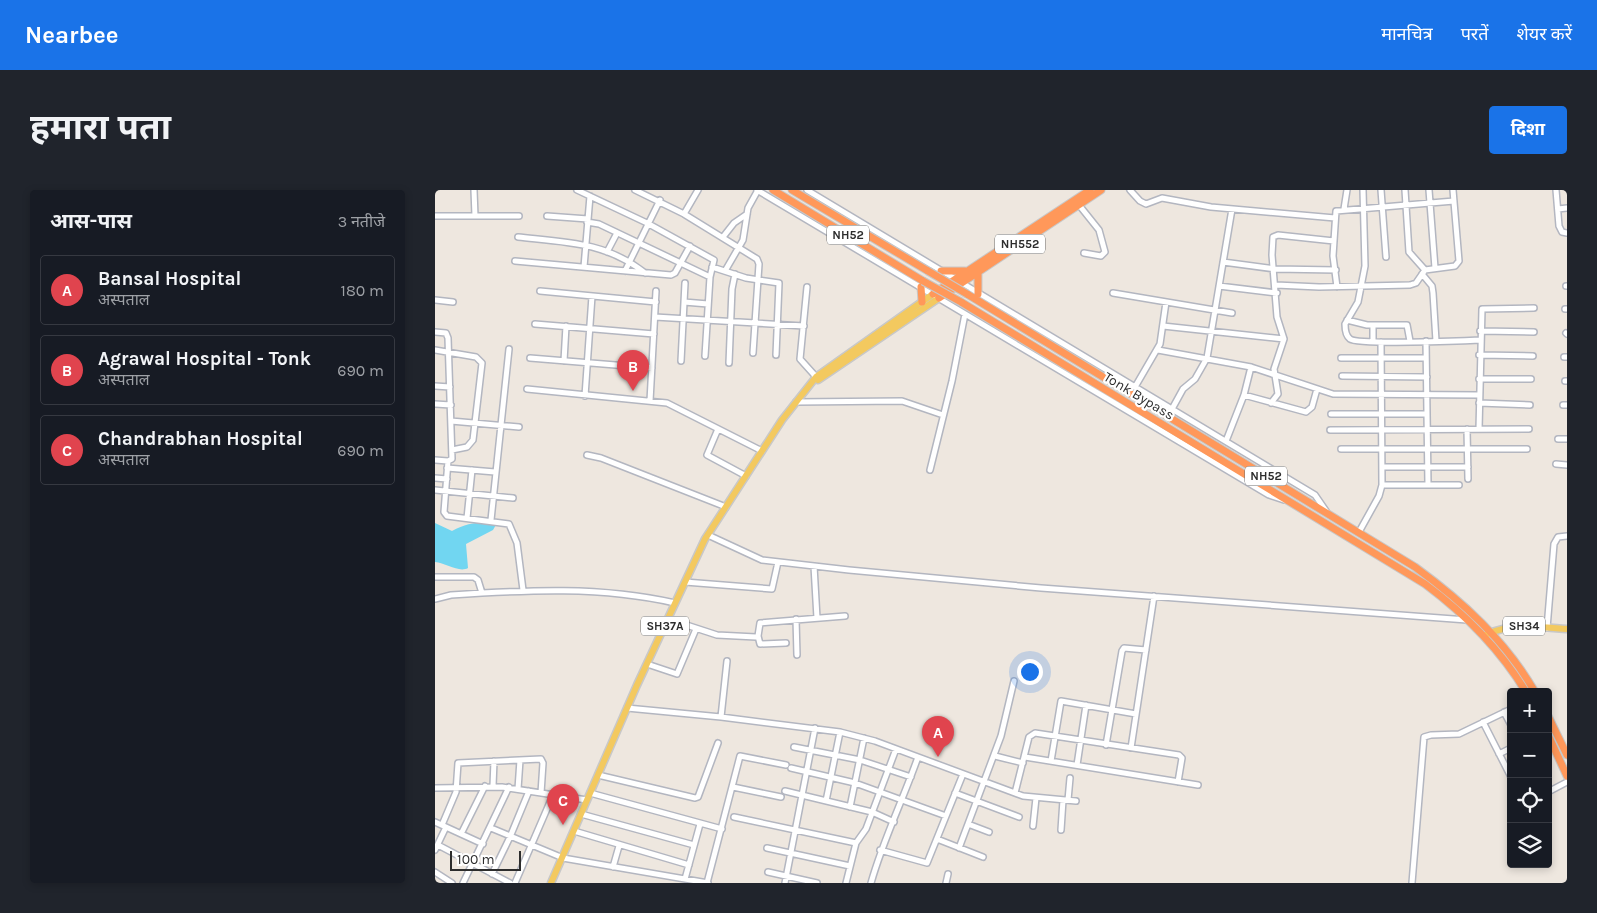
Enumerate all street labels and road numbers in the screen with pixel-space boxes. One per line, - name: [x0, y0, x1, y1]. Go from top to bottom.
- road number: NH52: [827, 226, 869, 244]
- road number: NH552: [995, 234, 1045, 254]
- street label: Tonk Bypass: [1101, 368, 1177, 424]
- road number: NH52: [1245, 466, 1287, 486]
- road number: SH37A: [641, 616, 689, 636]
- road number: SH34: [1503, 616, 1545, 636]

